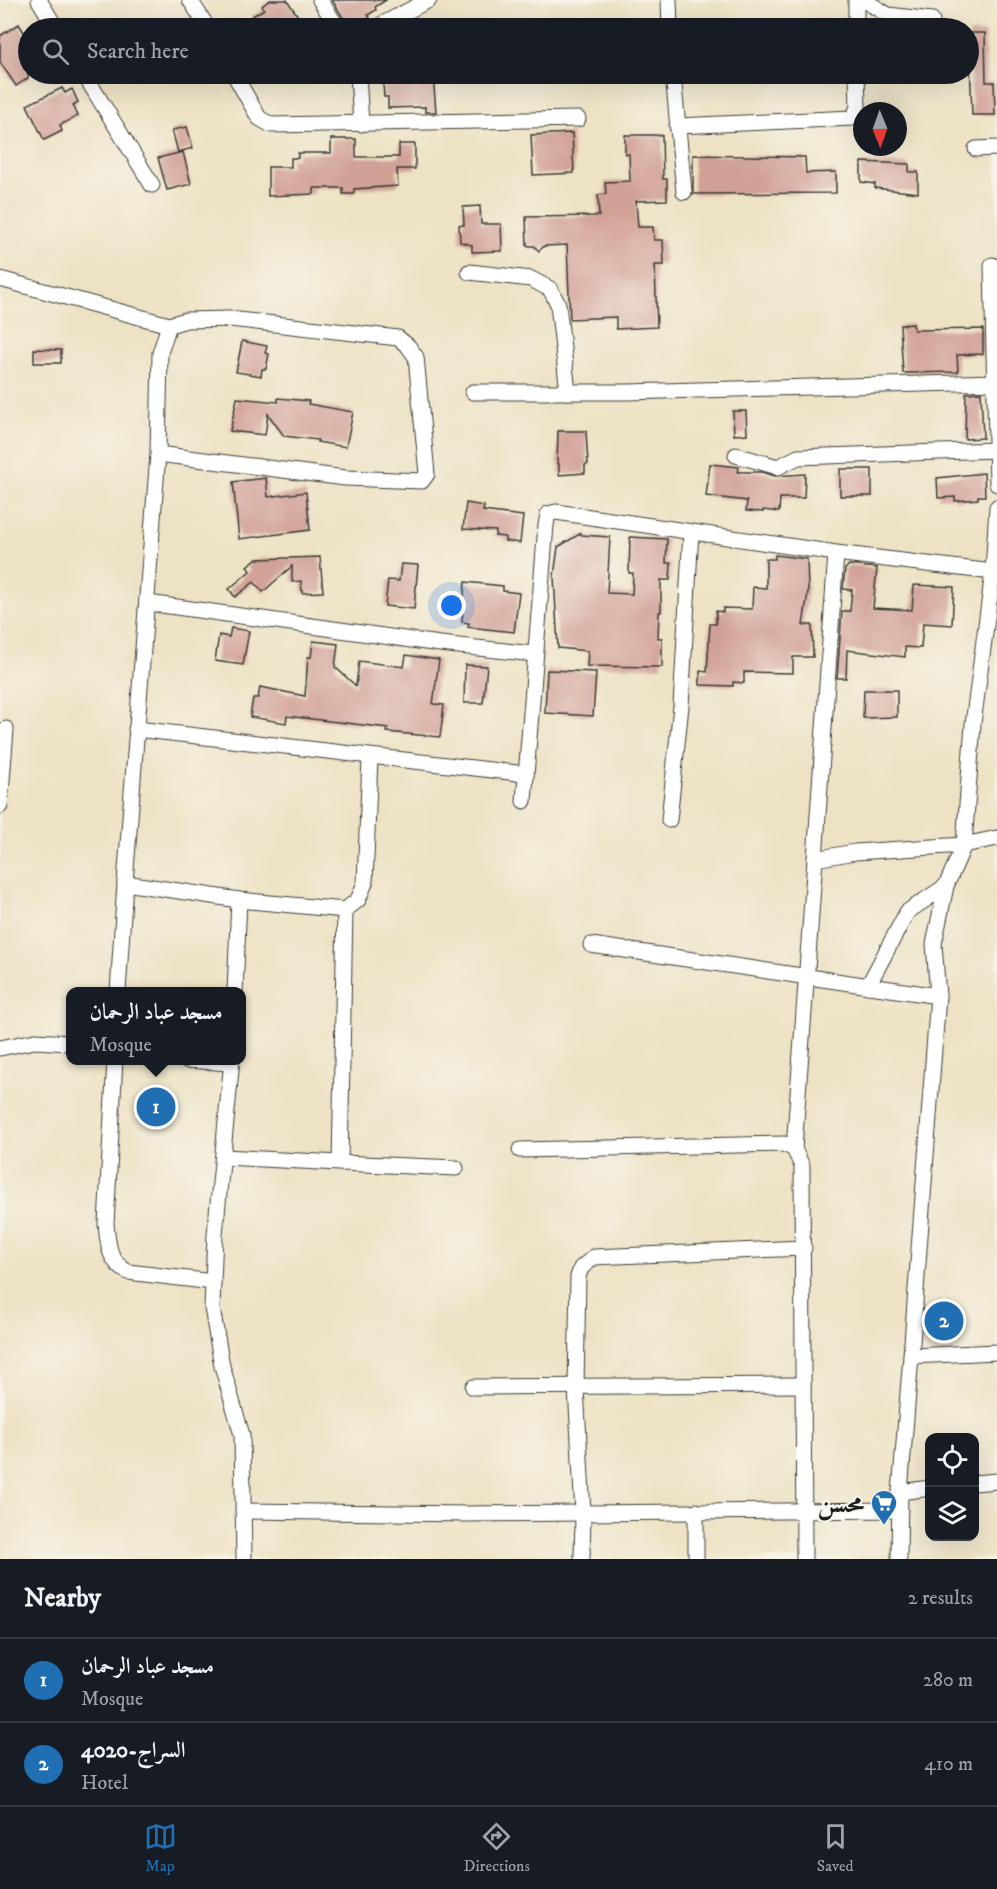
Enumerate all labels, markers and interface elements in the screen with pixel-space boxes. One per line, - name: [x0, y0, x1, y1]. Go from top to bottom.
- search box: [18, 18, 979, 84]
- icon: search: [39, 35, 72, 68]
- text: Search here: [87, 38, 189, 65]
- north arrow: [853, 102, 907, 156]
- your location: [437, 591, 466, 620]
- popup: [66, 987, 246, 1065]
- text: مسجد عباد الرحمان: [89, 999, 223, 1026]
- text: Mosque: [89, 1033, 152, 1058]
- pin: 1: [136, 1084, 176, 1130]
- pin: 2: [924, 1298, 964, 1344]
- map controls: [925, 1433, 979, 1541]
- button: locate: [925, 1433, 979, 1487]
- button: layers: [925, 1487, 979, 1541]
- place label: محسن: [818, 1488, 865, 1521]
- supermarket icon: محسن: [869, 1488, 899, 1526]
- text: Nearby: [24, 1582, 101, 1615]
- text: 2 results: [908, 1586, 973, 1611]
- text: مسجد عباد الرحمان: [81, 1653, 214, 1680]
- text: 1: [40, 1668, 47, 1693]
- text: 280 m: [923, 1668, 973, 1693]
- text: Mosque: [81, 1687, 143, 1712]
- text: السراج-4020: [81, 1737, 186, 1764]
- text: 2: [39, 1752, 48, 1777]
- text: 410 m: [924, 1752, 973, 1777]
- text: Hotel: [81, 1771, 128, 1796]
- tab: Map: [144, 1820, 177, 1876]
- tab: Directions: [464, 1820, 530, 1876]
- tab: Saved: [817, 1820, 854, 1876]

